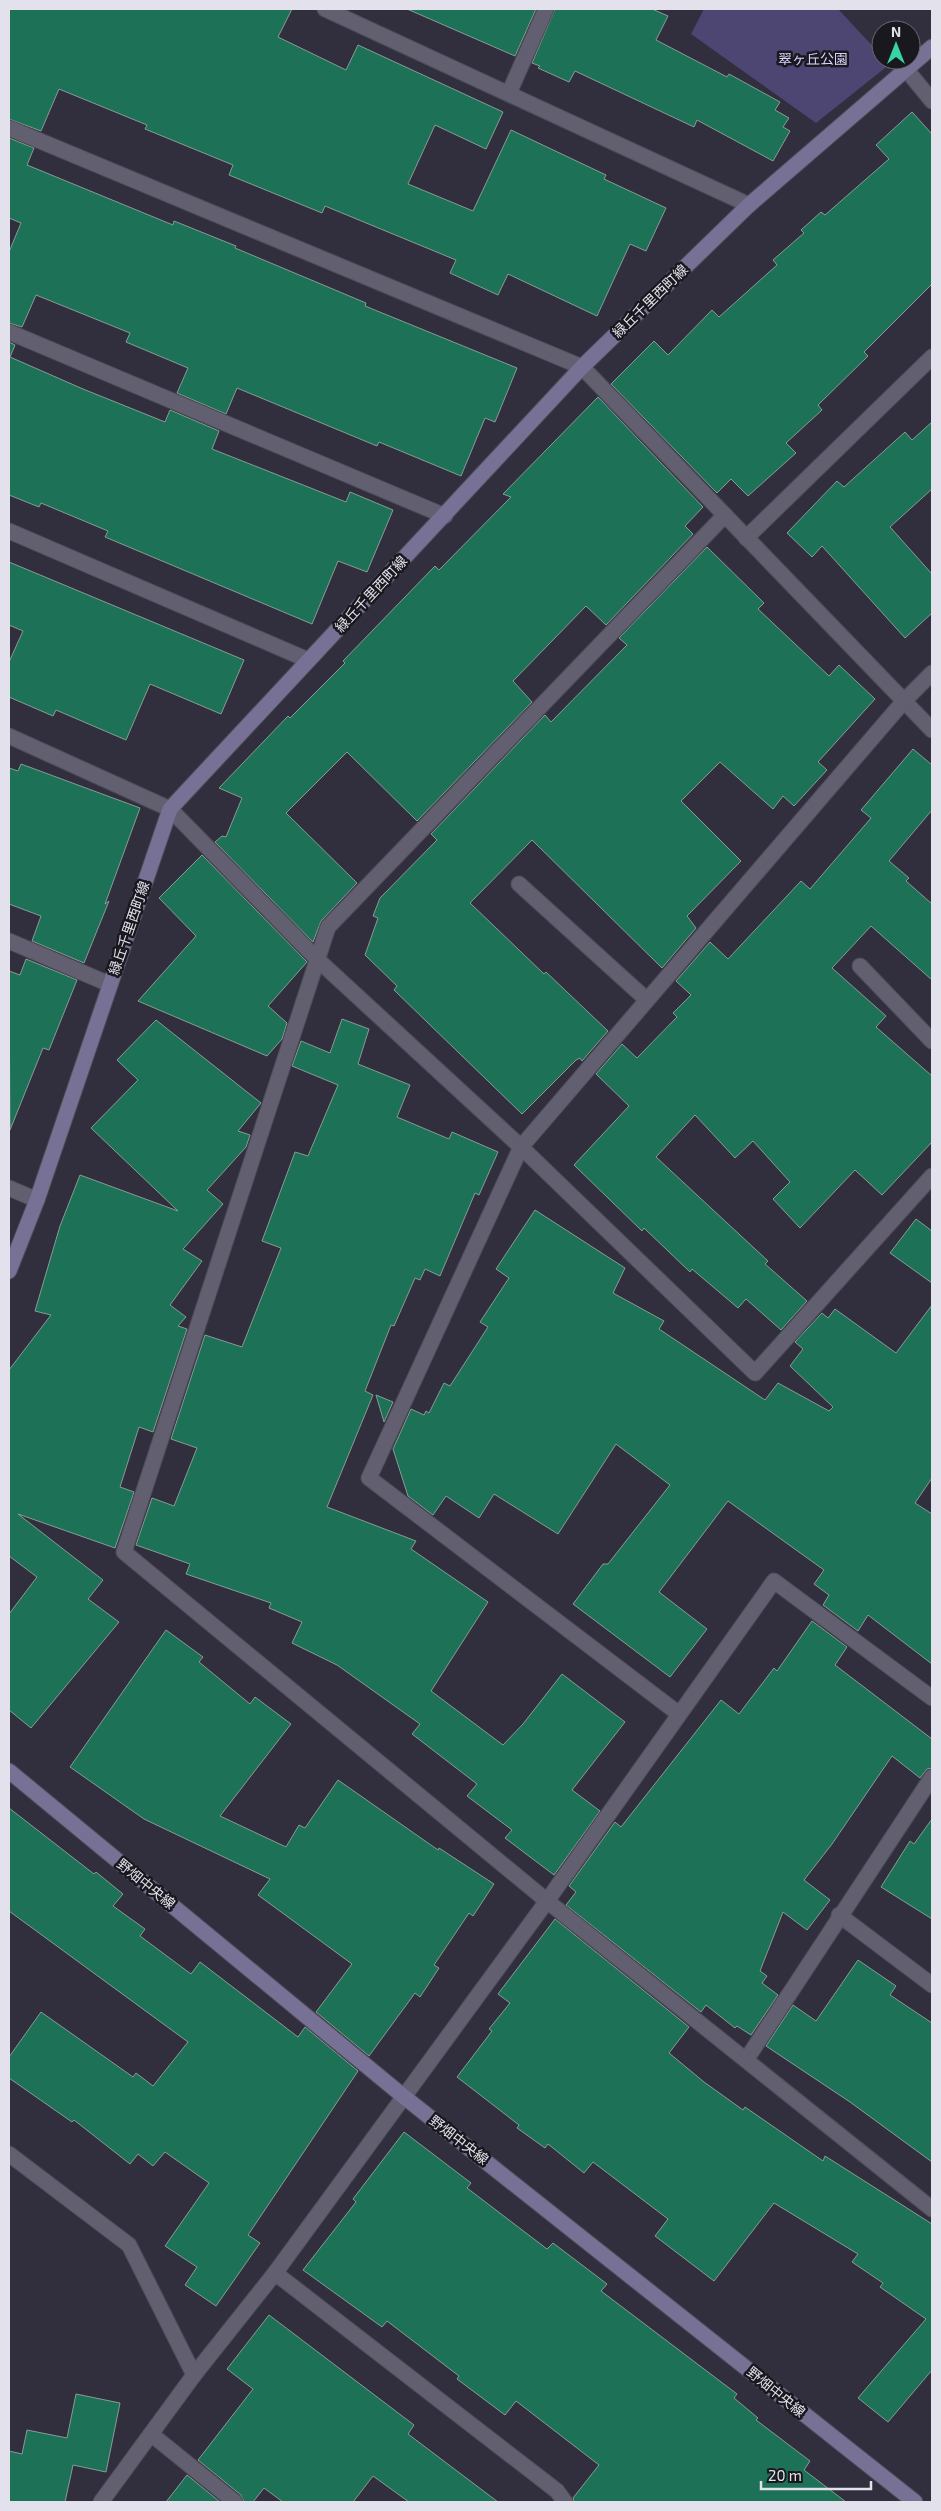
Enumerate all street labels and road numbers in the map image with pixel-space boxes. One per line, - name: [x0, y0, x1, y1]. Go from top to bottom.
- street label: 緑丘千里西町線: [609, 260, 691, 341]
- street label: 緑丘千里西町線: [331, 552, 410, 635]
- street label: 緑丘千里西町線: [105, 879, 153, 977]
- street label: 野畑中央線: [114, 1855, 179, 1912]
- street label: 野畑中央線: [426, 2111, 492, 2168]
- street label: 野畑中央線: [744, 2363, 809, 2420]

